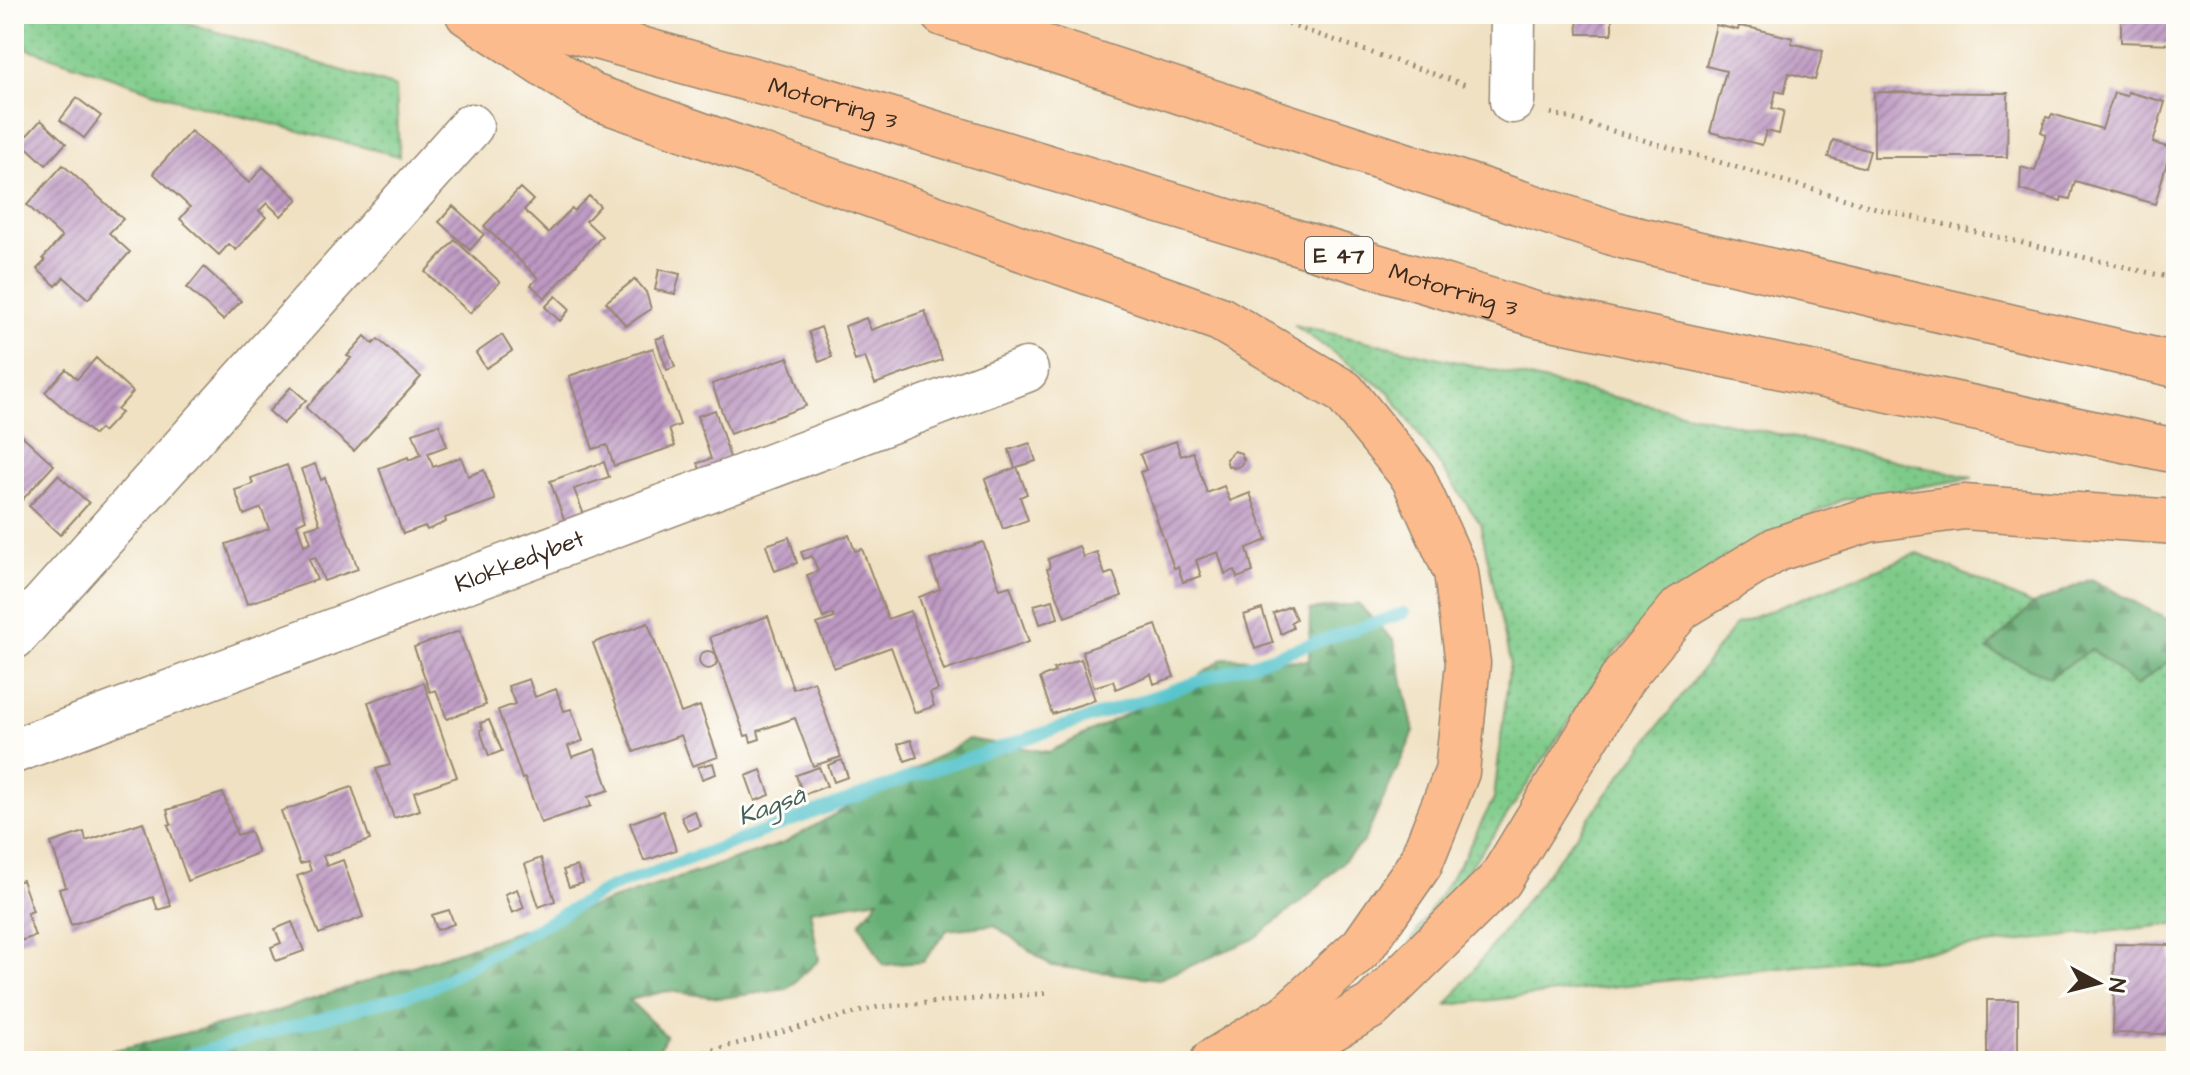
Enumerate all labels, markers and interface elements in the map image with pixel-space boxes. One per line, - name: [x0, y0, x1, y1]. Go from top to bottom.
- street label: Motorring 3: [764, 69, 901, 139]
- road number: E 47: [1305, 237, 1373, 273]
- street label: Motorring 3: [1385, 255, 1522, 326]
- street label: Klokkedybet: [450, 522, 590, 602]
- water label: Kagså: [733, 777, 812, 836]
- north arrow: [2058, 943, 2138, 1023]
- text: N: [2100, 977, 2133, 994]

